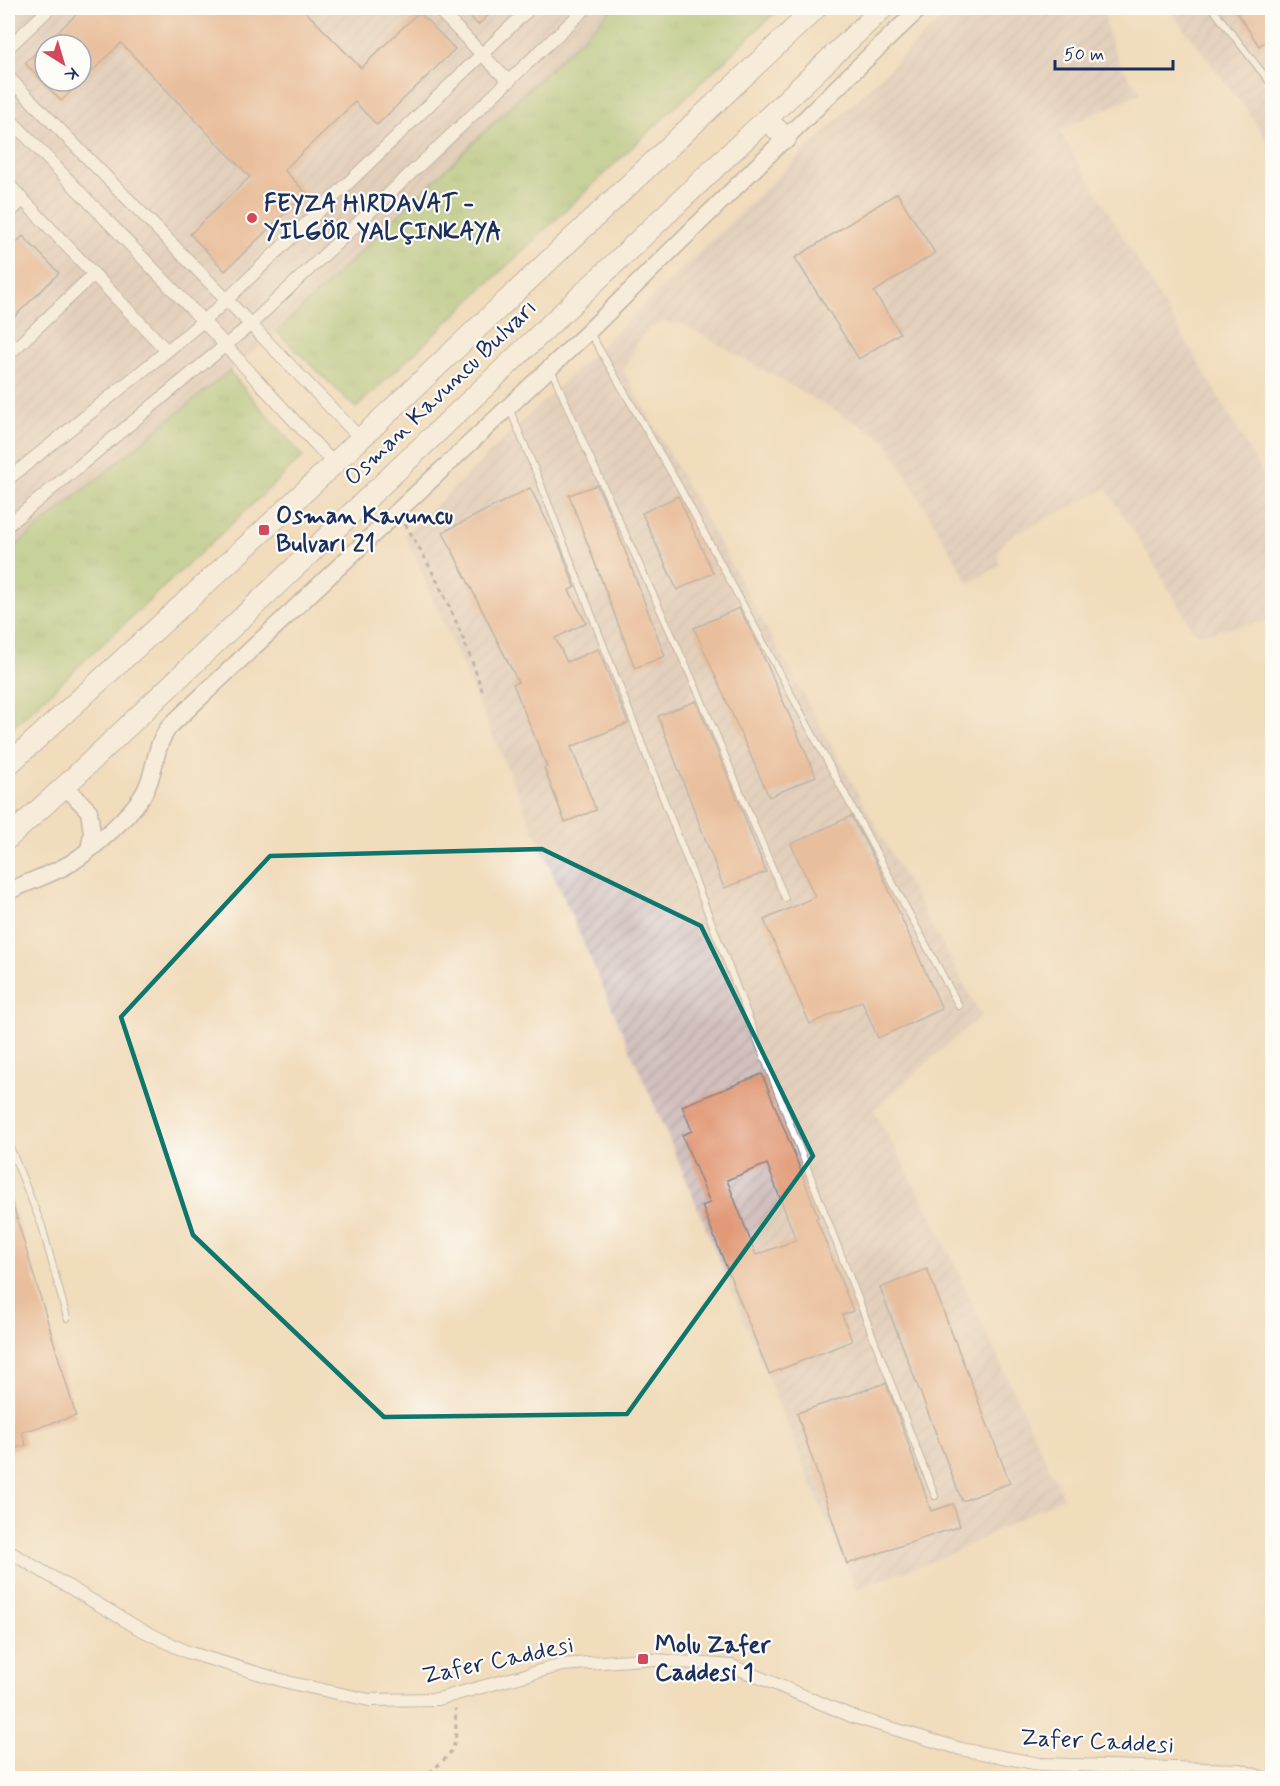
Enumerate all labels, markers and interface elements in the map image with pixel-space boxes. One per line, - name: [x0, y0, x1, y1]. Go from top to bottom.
- north arrow: [33, 33, 93, 93]
- scale bar: [1055, 33, 1174, 71]
- text: 50 m: [1064, 43, 1104, 67]
- text: K: [60, 62, 82, 86]
- place label: FEYZA HIRDAVAT - YILGÖR YALÇINKAYA: [264, 189, 502, 248]
- marker: FEYZA HIRDAVAT - YILGÖR YALÇINKAYA: [245, 211, 259, 225]
- street label: Osman Kavuncu Bulvarı: [338, 293, 544, 493]
- place label: Osman Kavuncu Bulvarı 21: [276, 501, 453, 560]
- marker: Osman Kavuncu Bulvarı 21: [257, 523, 271, 537]
- street label: Zafer Caddesi: [419, 1630, 577, 1692]
- place label: Molu Zafer Caddesi 1: [655, 1630, 771, 1689]
- marker: Molu Zafer Caddesi 1: [636, 1652, 650, 1666]
- street label: Zafer Caddesi: [1019, 1722, 1175, 1762]

